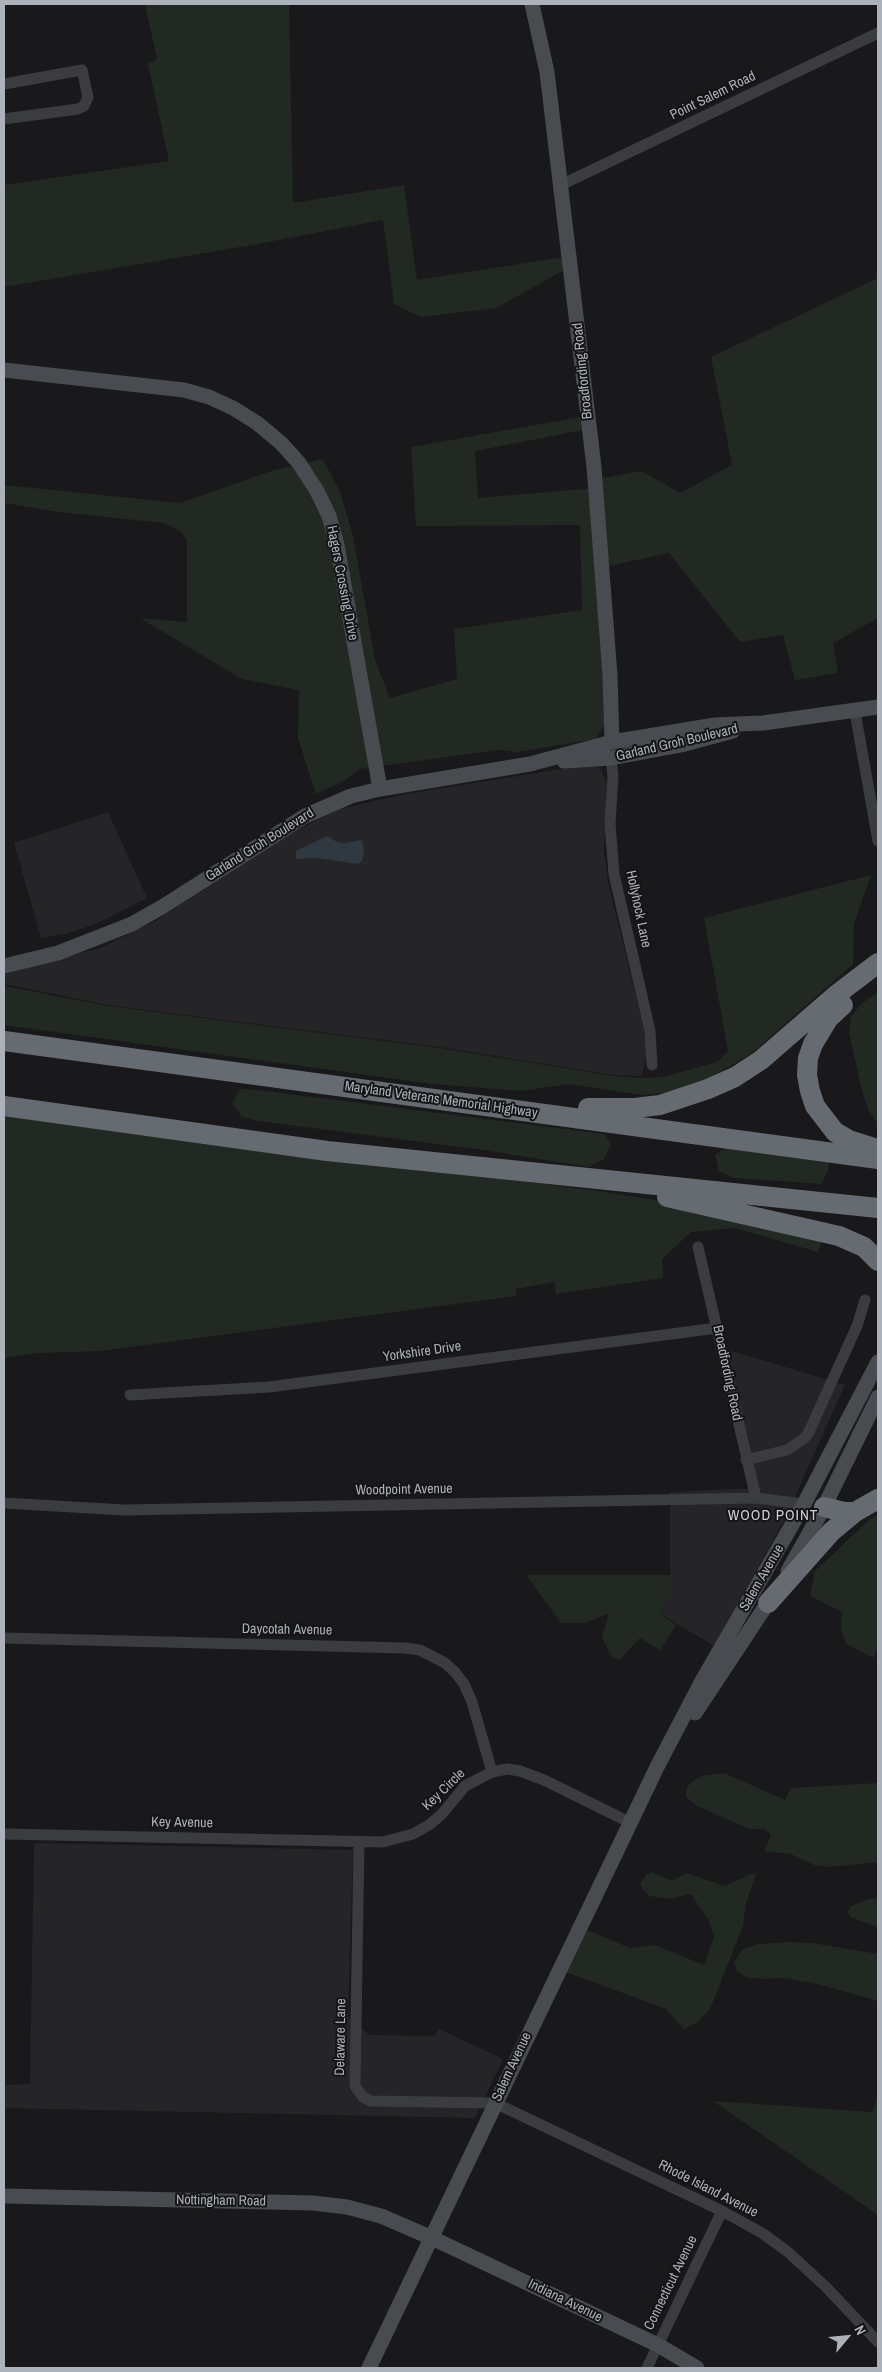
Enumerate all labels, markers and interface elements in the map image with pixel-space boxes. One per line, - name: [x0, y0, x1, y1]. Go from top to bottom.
- street label: Point Salem Road: [667, 68, 759, 124]
- street label: Broadfording Road: [570, 322, 596, 420]
- street label: Hagers Crossing Drive: [323, 524, 361, 642]
- street label: Garland Groh Boulevard: [614, 721, 740, 765]
- street label: Garland Groh Boulevard: [203, 805, 317, 885]
- street label: Hollyhock Lane: [622, 869, 654, 949]
- street label: Maryland Veterans Memorial Highway: [343, 1078, 539, 1122]
- street label: Broadfording Road: [709, 1324, 745, 1422]
- street label: Yorkshire Drive: [382, 1338, 462, 1366]
- street label: Woodpoint Avenue: [355, 1481, 453, 1499]
- district label: WOOD POINT: [726, 1507, 820, 1525]
- street label: Salem Avenue: [736, 1542, 788, 1614]
- street label: Daycotah Avenue: [242, 1621, 332, 1639]
- street label: Key Circle: [419, 1766, 469, 1814]
- street label: Key Avenue: [151, 1814, 213, 1832]
- street label: Delaware Lane: [332, 1998, 350, 2076]
- street label: Salem Avenue: [489, 2030, 535, 2104]
- street label: Rhode Island Avenue: [655, 2157, 761, 2221]
- street label: Nottingham Road: [176, 2192, 266, 2210]
- street label: Connecticut Avenue: [641, 2233, 701, 2333]
- street label: Indiana Avenue: [525, 2276, 605, 2326]
- north arrow: [822, 2312, 872, 2362]
- text: N: [850, 2322, 870, 2338]

